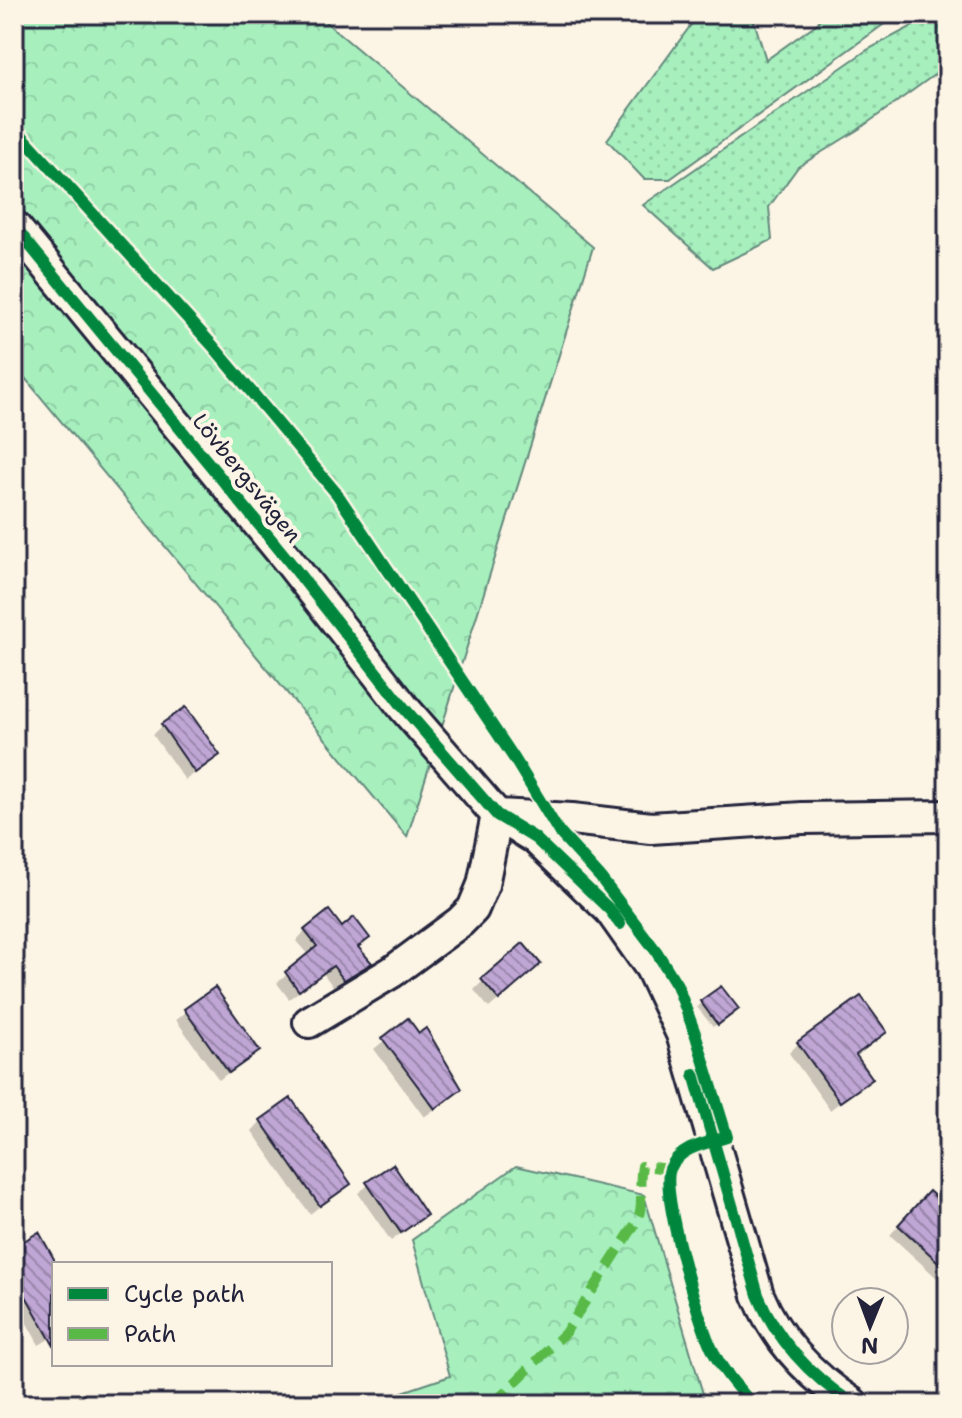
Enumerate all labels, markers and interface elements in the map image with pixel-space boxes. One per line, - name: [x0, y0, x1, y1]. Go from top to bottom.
- street label: Lövbergsvägen: [186, 407, 308, 549]
- legend: [52, 1262, 332, 1366]
- text: Cycle path: [124, 1278, 245, 1310]
- north arrow: [830, 1286, 910, 1366]
- text: Path: [124, 1318, 176, 1350]
- text: N: [861, 1331, 879, 1360]

